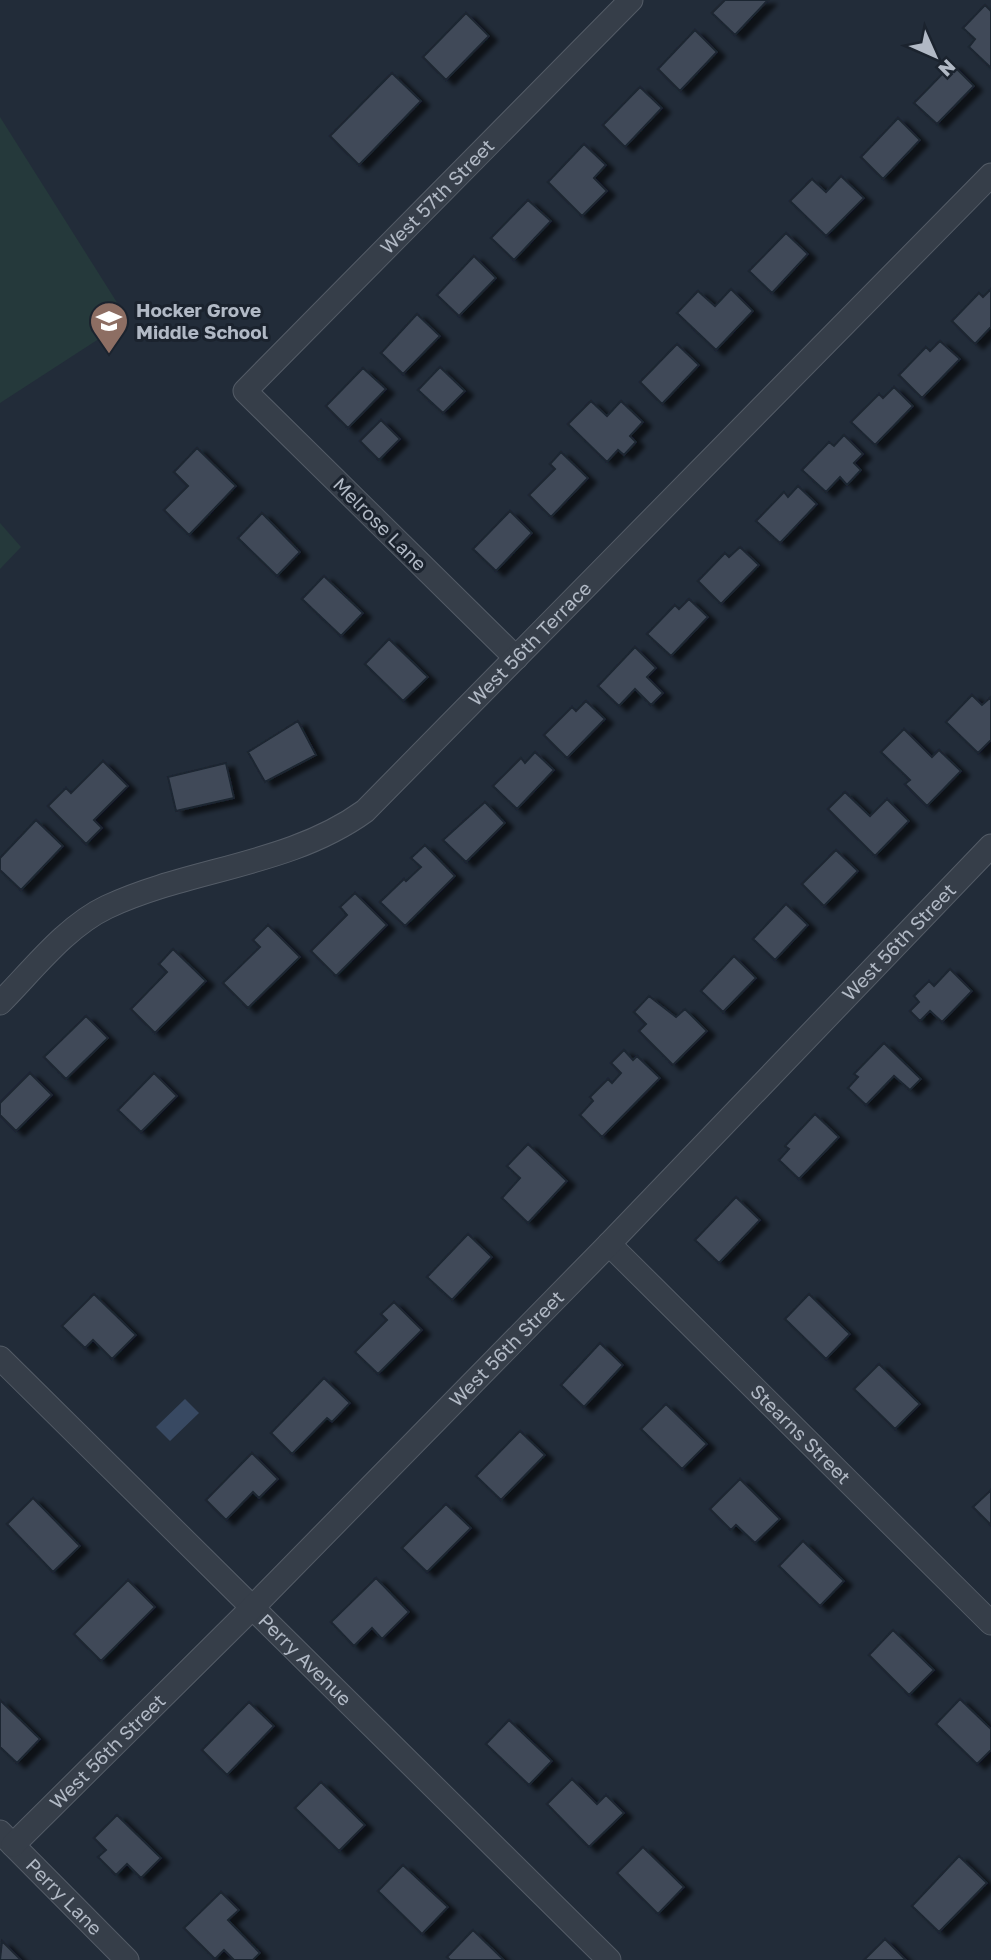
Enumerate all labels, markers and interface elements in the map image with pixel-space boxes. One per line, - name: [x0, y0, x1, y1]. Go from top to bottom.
- north arrow: [900, 21, 970, 91]
- text: N: [934, 55, 961, 82]
- street label: West 57th Street: [375, 134, 499, 258]
- place label: Hocker Grove Middle School: [136, 298, 268, 343]
- school or university icon: Hocker Grove Middle School: [88, 300, 130, 355]
- street label: Melrose Lane: [329, 472, 432, 575]
- street label: West 56th Terrace: [463, 576, 596, 710]
- street label: West 56th Street: [837, 878, 960, 1005]
- street label: West 56th Street: [444, 1285, 568, 1411]
- street label: Stearns Street: [746, 1379, 856, 1488]
- street label: Perry Avenue: [254, 1608, 357, 1710]
- street label: West 56th Street: [44, 1689, 170, 1813]
- street label: Perry Lane: [22, 1853, 107, 1939]

